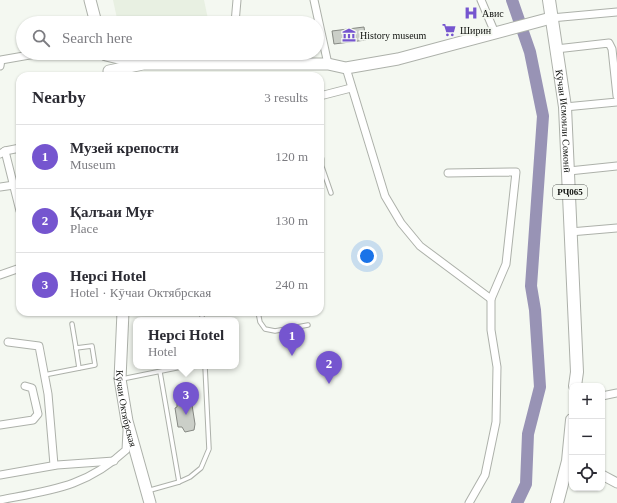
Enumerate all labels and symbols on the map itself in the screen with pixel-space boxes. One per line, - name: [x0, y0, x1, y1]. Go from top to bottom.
- hospital icon: Авис: [463, 5, 479, 21]
- place label: Авис: [482, 8, 504, 19]
- supermarket icon: Ширин: [441, 22, 457, 38]
- place label: Ширин: [460, 25, 492, 36]
- museum icon: History museum: [341, 27, 357, 43]
- place label: History museum: [360, 30, 427, 41]
- street label: Кӯчаи Исмоили Сомонӣ: [553, 69, 573, 174]
- road number: РҶ065: [553, 185, 587, 199]
- your location: [357, 246, 377, 266]
- pin: 1: [279, 323, 305, 356]
- pin: 2: [316, 351, 342, 384]
- street label: Кӯчаи Октябрская: [114, 370, 139, 448]
- pin: 3: [173, 382, 199, 415]

